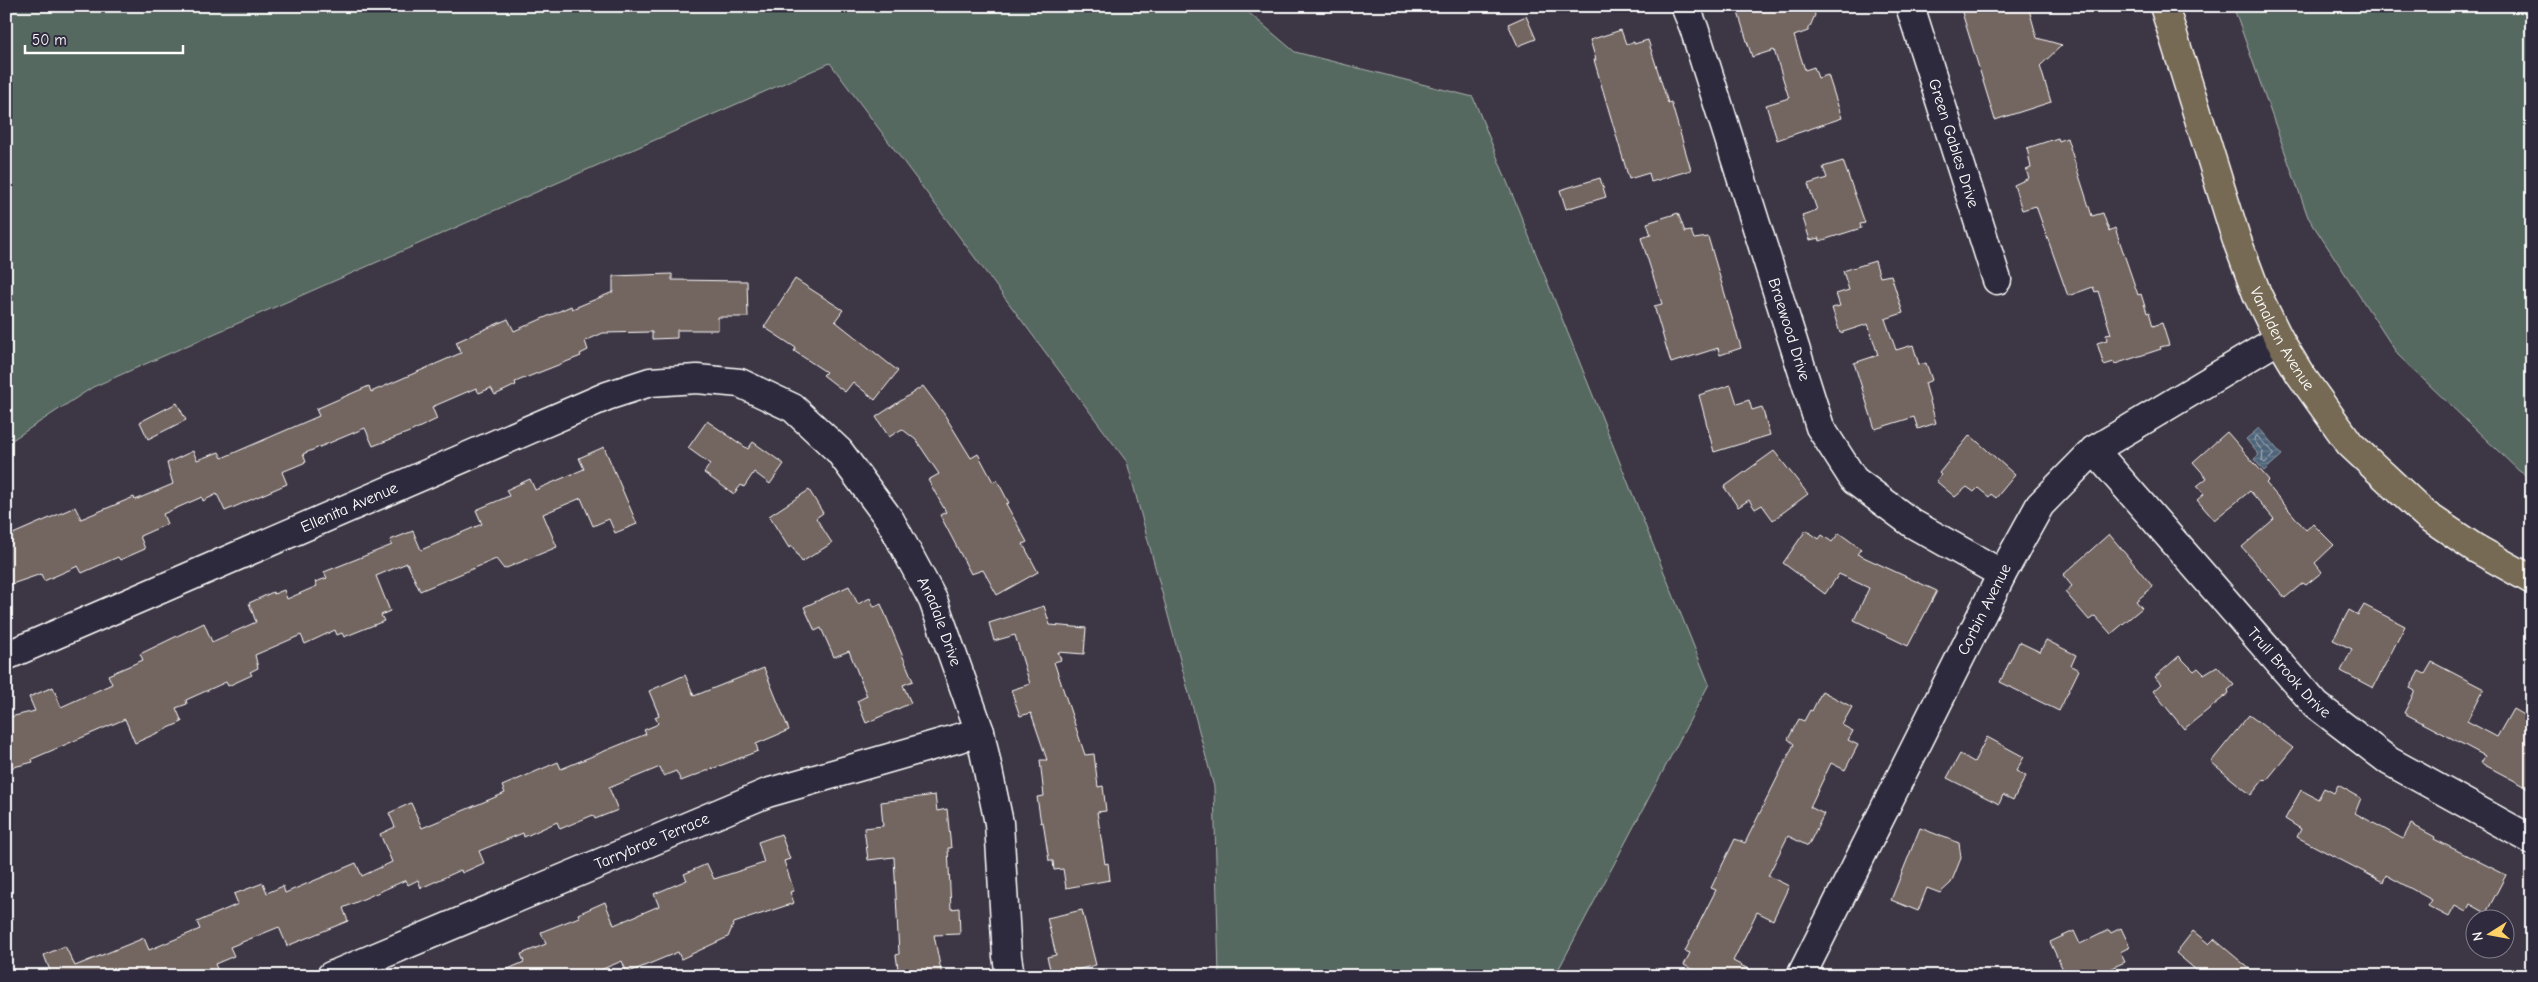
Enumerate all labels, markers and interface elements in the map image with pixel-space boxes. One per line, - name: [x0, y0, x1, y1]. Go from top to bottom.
- scale bar: [25, 22, 182, 54]
- text: 50 m: [32, 31, 67, 49]
- street label: Green Gables Drive: [1925, 77, 1982, 210]
- street label: Braewood Drive: [1765, 276, 1814, 383]
- street label: Vanalden Avenue: [2246, 285, 2318, 394]
- street label: Ellenita Avenue: [298, 479, 400, 536]
- street label: Corbin Avenue: [1954, 560, 2015, 658]
- street label: Anadale Drive: [913, 574, 965, 669]
- street label: Trull Brook Drive: [2244, 624, 2334, 722]
- street label: Tarrybrae Terrace: [592, 809, 712, 873]
- north arrow: [2466, 910, 2516, 960]
- text: N: [2469, 930, 2487, 942]

